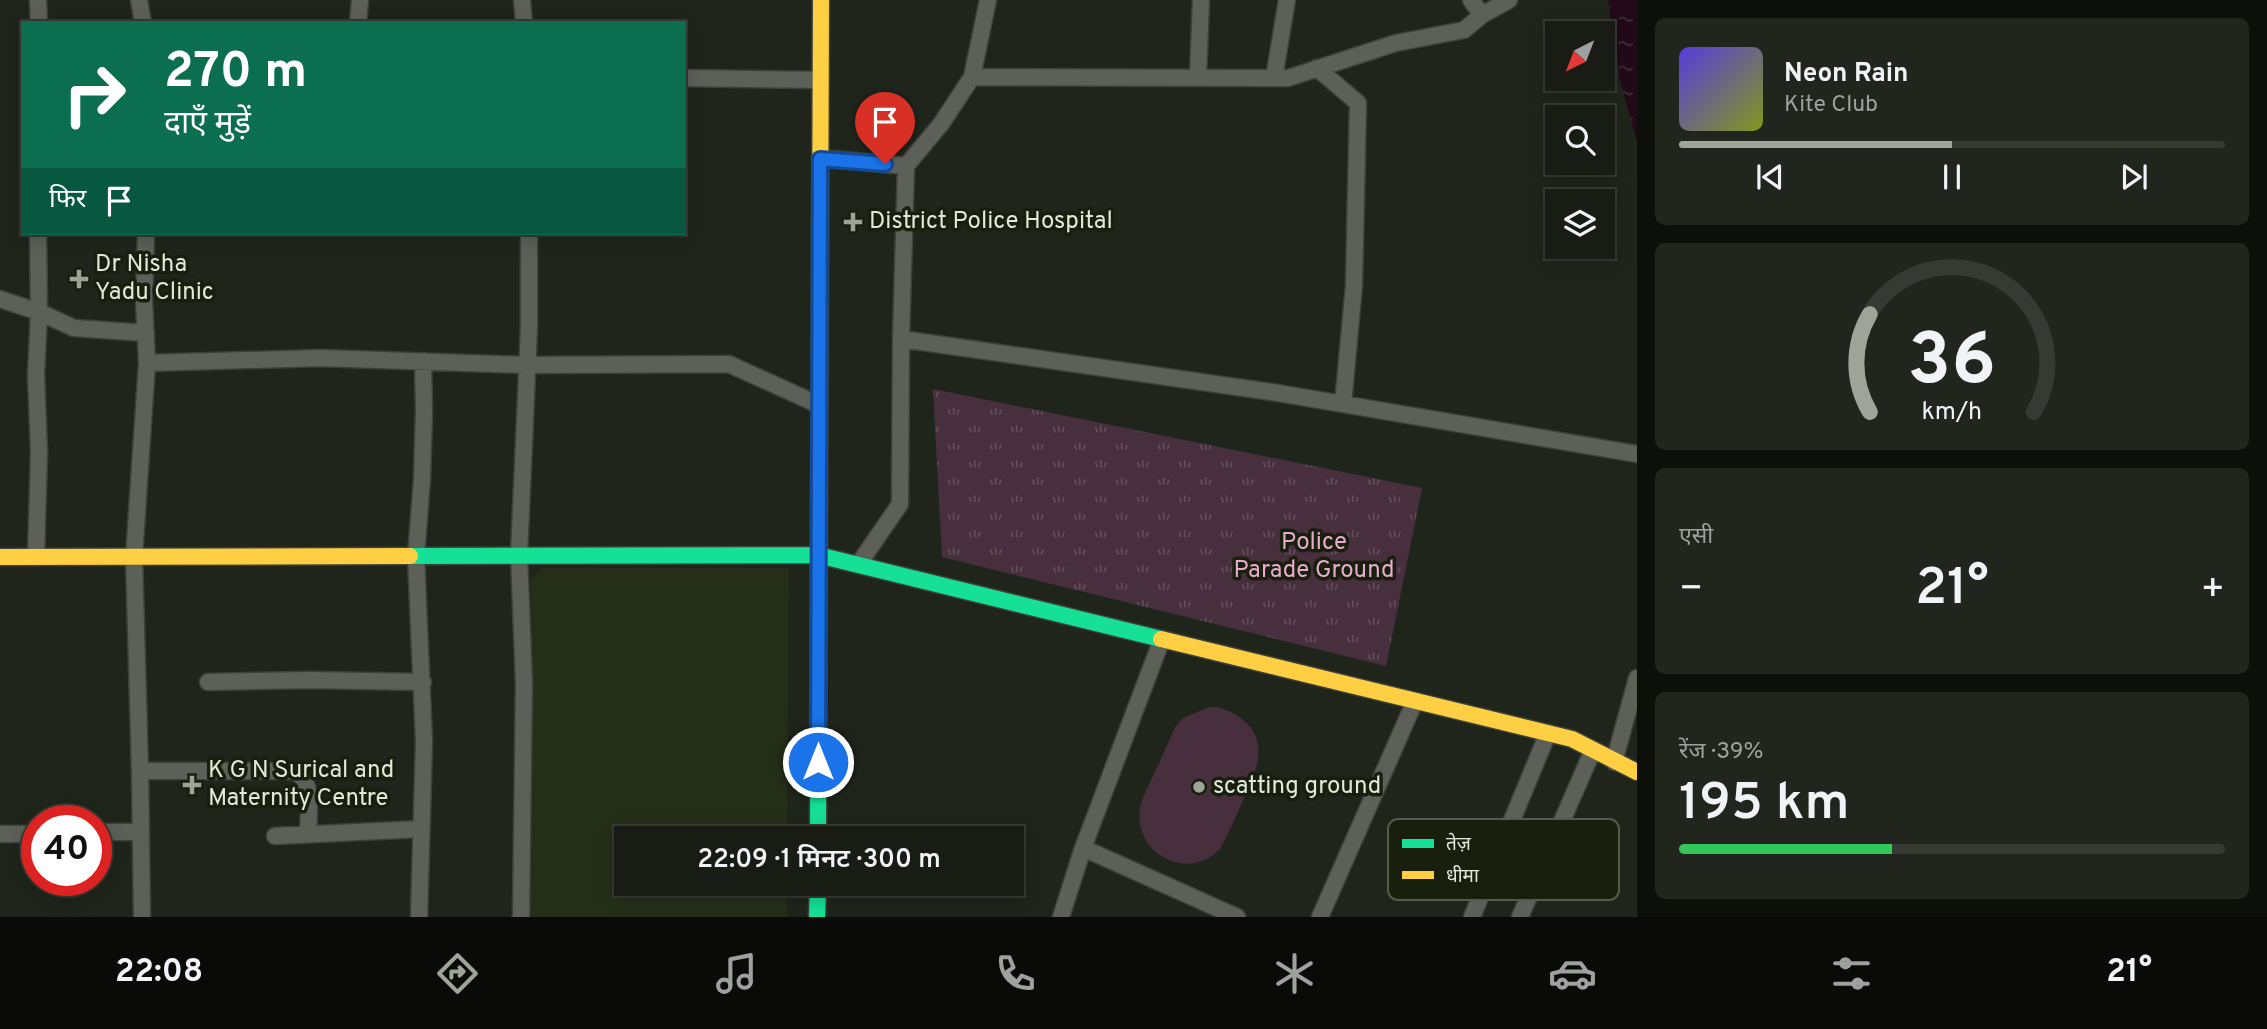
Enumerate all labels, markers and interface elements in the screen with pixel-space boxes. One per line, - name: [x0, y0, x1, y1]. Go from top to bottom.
- north arrow: [1545, 21, 1615, 91]
- map controls: [1545, 21, 1615, 259]
- text: 270 m: [164, 43, 307, 105]
- icon: right: [49, 49, 140, 140]
- text: Neon Rain: [1784, 58, 1909, 91]
- text: Kite Club: [1784, 91, 1878, 120]
- pin: [855, 92, 915, 164]
- icon: arrive: [866, 103, 904, 141]
- text: दाएँ मुड़ें: [164, 105, 251, 145]
- button: search: [1545, 105, 1615, 175]
- icon: previous: [1751, 158, 1789, 196]
- icon: pause: [1933, 158, 1971, 196]
- icon: next: [2115, 158, 2153, 196]
- icon: arrive: [100, 182, 138, 220]
- text: फिर: [49, 184, 86, 217]
- button: layers: [1545, 189, 1615, 259]
- place label: District Police Hospital: [869, 207, 1113, 237]
- marker: District Police Hospital: [843, 212, 863, 232]
- place label: Dr Nisha Yadu Clinic: [95, 250, 214, 308]
- marker: Dr Nisha Yadu Clinic: [69, 269, 89, 289]
- text: 36: [1908, 319, 1996, 411]
- text: km/h: [1922, 397, 1982, 429]
- text: एसी: [1679, 523, 1713, 552]
- park label: Police Parade Ground: [1233, 528, 1395, 586]
- text: 21°: [1915, 557, 1989, 623]
- text: −: [1679, 566, 1704, 615]
- text: +: [2200, 566, 2225, 615]
- position arrow: [781, 725, 855, 799]
- text: रेंज · 39%: [1679, 738, 1763, 767]
- place label: K G N Surical and Maternity Centre: [208, 756, 394, 814]
- place label: scatting ground: [1213, 772, 1381, 802]
- text: 195 km: [1679, 772, 1849, 838]
- marker: K G N Surical and Maternity Centre: [182, 775, 202, 795]
- marker: scatting ground: [1191, 779, 1207, 795]
- speed limit sign: 40: [21, 805, 112, 896]
- legend: [1388, 819, 1619, 900]
- text: तेज़: [1446, 832, 1472, 857]
- text: 22:09 · 1 मिनट · 300 m: [697, 844, 941, 877]
- text: धीमा: [1446, 865, 1480, 889]
- icon: directions: [433, 949, 482, 998]
- icon: music: [712, 949, 761, 998]
- icon: phone: [991, 949, 1040, 998]
- icon: climate: [1270, 949, 1319, 998]
- icon: car: [1548, 949, 1597, 998]
- icon: filters: [1827, 949, 1876, 998]
- text: 22:08: [115, 953, 203, 993]
- text: 21°: [2106, 953, 2152, 993]

